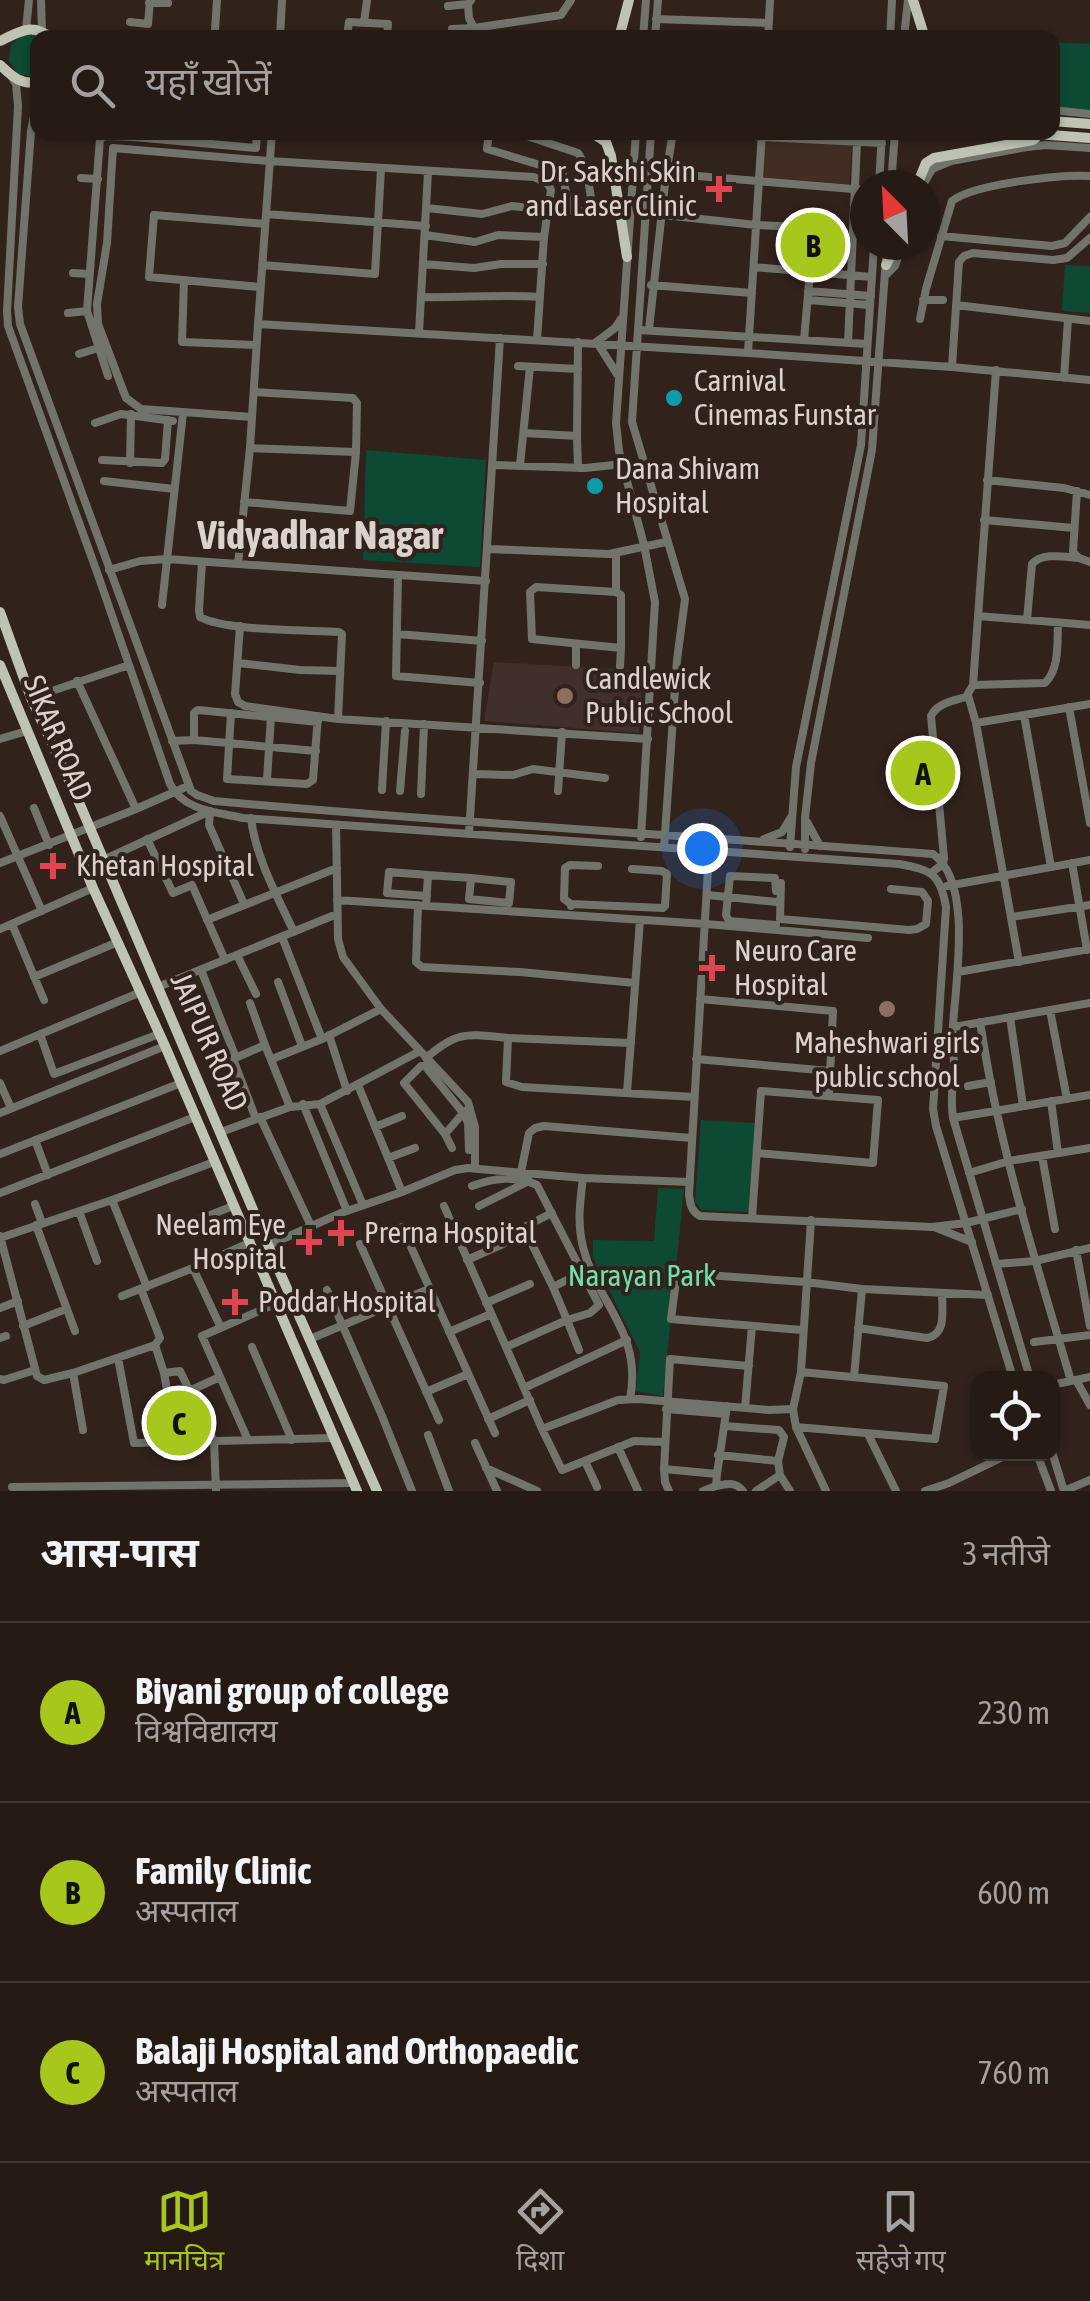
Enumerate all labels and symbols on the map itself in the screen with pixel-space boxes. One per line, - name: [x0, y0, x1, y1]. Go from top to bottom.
- place label: Dr. Sakshi Skin and Laser Clinic: [526, 154, 697, 222]
- north arrow: [850, 170, 940, 260]
- marker: Dr. Sakshi Skin and Laser Clinic: [706, 176, 732, 202]
- pin: B: [780, 208, 846, 282]
- place label: Carnival Cinemas Funstar: [694, 363, 877, 431]
- marker: Carnival Cinemas Funstar: [663, 387, 685, 409]
- place label: Dana Shivam Hospital: [615, 451, 760, 519]
- marker: Dana Shivam Hospital: [584, 475, 606, 497]
- district label: Vidyadhar Nagar: [196, 512, 444, 557]
- place label: Candlewick Public School: [585, 661, 733, 729]
- street label: SIKAR ROAD: [17, 670, 100, 805]
- marker: Candlewick Public School: [554, 685, 576, 707]
- pin: A: [890, 736, 956, 810]
- your location: [677, 823, 728, 874]
- place label: Khetan Hospital: [76, 848, 254, 882]
- marker: Khetan Hospital: [40, 853, 66, 879]
- place label: Neuro Care Hospital: [734, 933, 857, 1001]
- marker: Neuro Care Hospital: [699, 955, 725, 981]
- street label: JAIPUR ROAD: [164, 967, 255, 1116]
- marker: Maheshwari girls public school: [876, 998, 898, 1020]
- place label: Maheshwari girls public school: [794, 1025, 980, 1093]
- place label: Neelam Eye Hospital: [155, 1207, 286, 1275]
- place label: Prerna Hospital: [364, 1215, 536, 1249]
- marker: Prerna Hospital: [328, 1220, 354, 1246]
- marker: Neelam Eye Hospital: [296, 1229, 322, 1255]
- park label: Narayan Park: [568, 1258, 716, 1292]
- place label: Poddar Hospital: [258, 1284, 436, 1318]
- marker: Poddar Hospital: [222, 1289, 248, 1315]
- pin: C: [146, 1386, 212, 1460]

